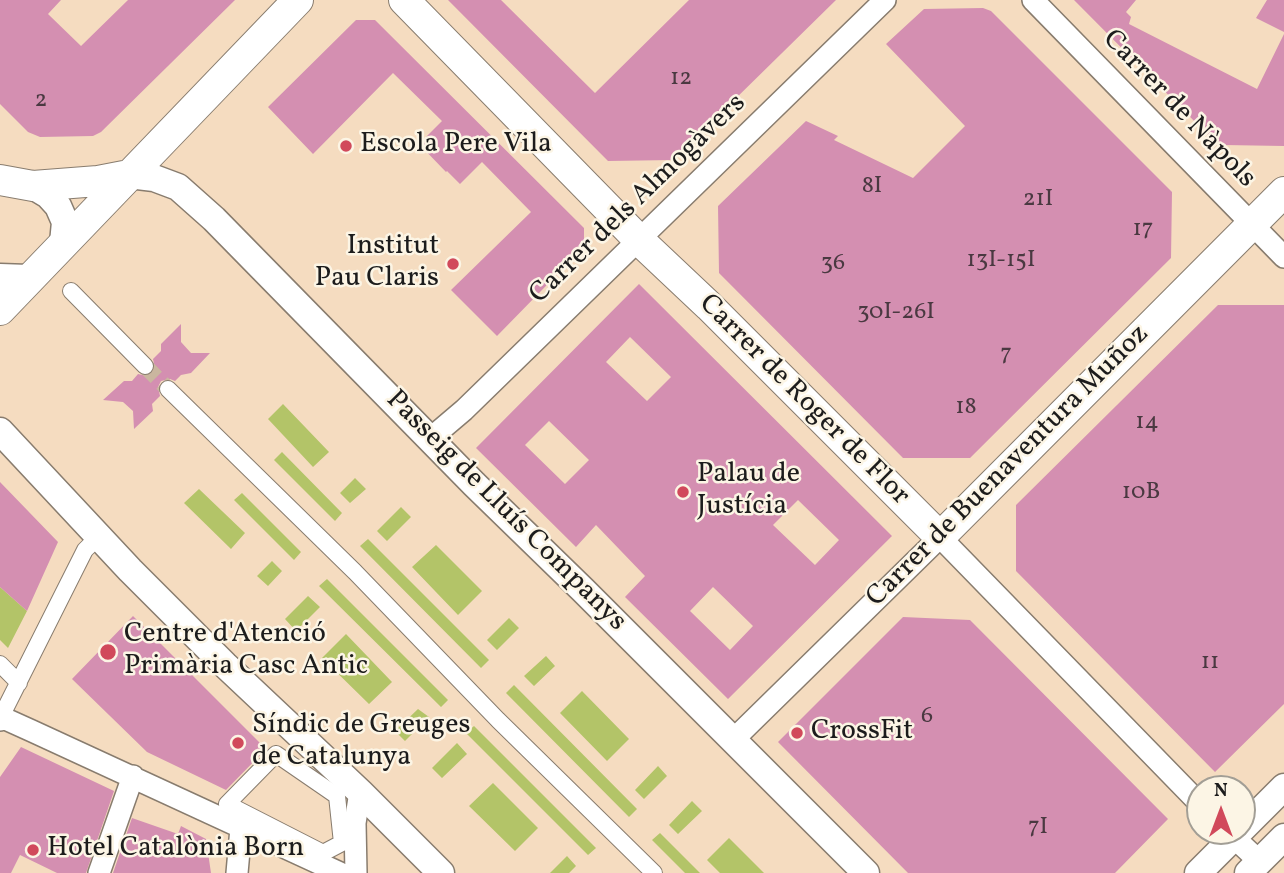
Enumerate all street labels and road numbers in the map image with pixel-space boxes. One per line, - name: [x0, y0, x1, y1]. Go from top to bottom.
- street label: Carrer de Nàpols: [1094, 24, 1262, 196]
- street label: Carrer dels Almogàvers: [524, 88, 754, 312]
- street label: Carrer de Roger de Flor: [690, 288, 916, 514]
- street label: Carrer de Buenaventura Muñoz: [861, 319, 1157, 615]
- street label: Passeig de Lluís Companys: [378, 385, 632, 639]

